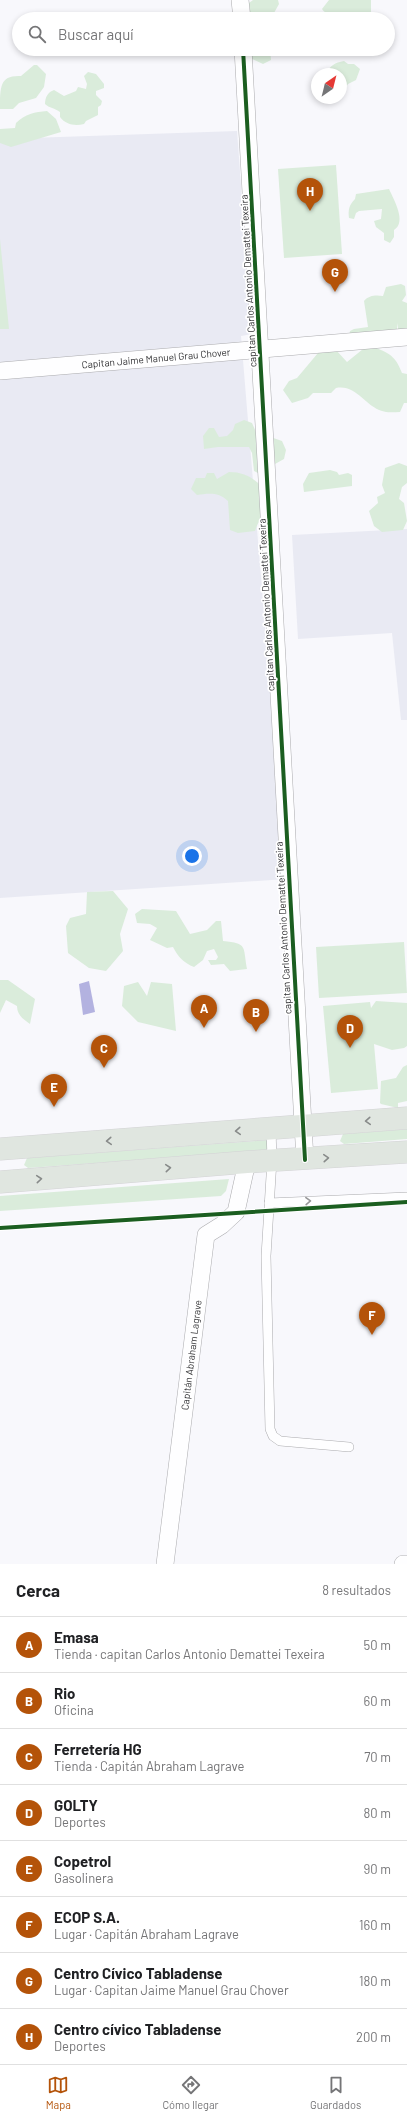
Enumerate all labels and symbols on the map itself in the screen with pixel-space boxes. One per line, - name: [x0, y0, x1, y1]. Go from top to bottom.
- north arrow: [311, 68, 347, 104]
- pin: H: [297, 178, 323, 211]
- street label: capitan Carlos Antonio Demattei Texeira: [237, 194, 259, 368]
- pin: G: [322, 259, 348, 292]
- street label: Capitan Jaime Manuel Grau Chover: [81, 345, 231, 370]
- street label: capitan Carlos Antonio Demattei Texeira: [255, 518, 277, 692]
- street label: capitan Carlos Antonio Demattei Texeira: [272, 841, 294, 1015]
- your location: [182, 846, 202, 866]
- pin: A: [191, 995, 217, 1028]
- pin: B: [243, 999, 269, 1032]
- pin: D: [337, 1015, 363, 1048]
- pin: C: [91, 1035, 117, 1068]
- pin: E: [41, 1074, 67, 1107]
- one-way arrow: [365, 1117, 371, 1126]
- one-way arrow: [235, 1127, 242, 1136]
- one-way arrow: [106, 1136, 112, 1145]
- one-way arrow: [323, 1153, 329, 1162]
- one-way arrow: [165, 1164, 171, 1173]
- one-way arrow: [36, 1175, 42, 1184]
- one-way arrow: [305, 1197, 311, 1205]
- street label: Capitán Abraham Lagrave: [178, 1299, 204, 1411]
- pin: F: [359, 1302, 385, 1335]

